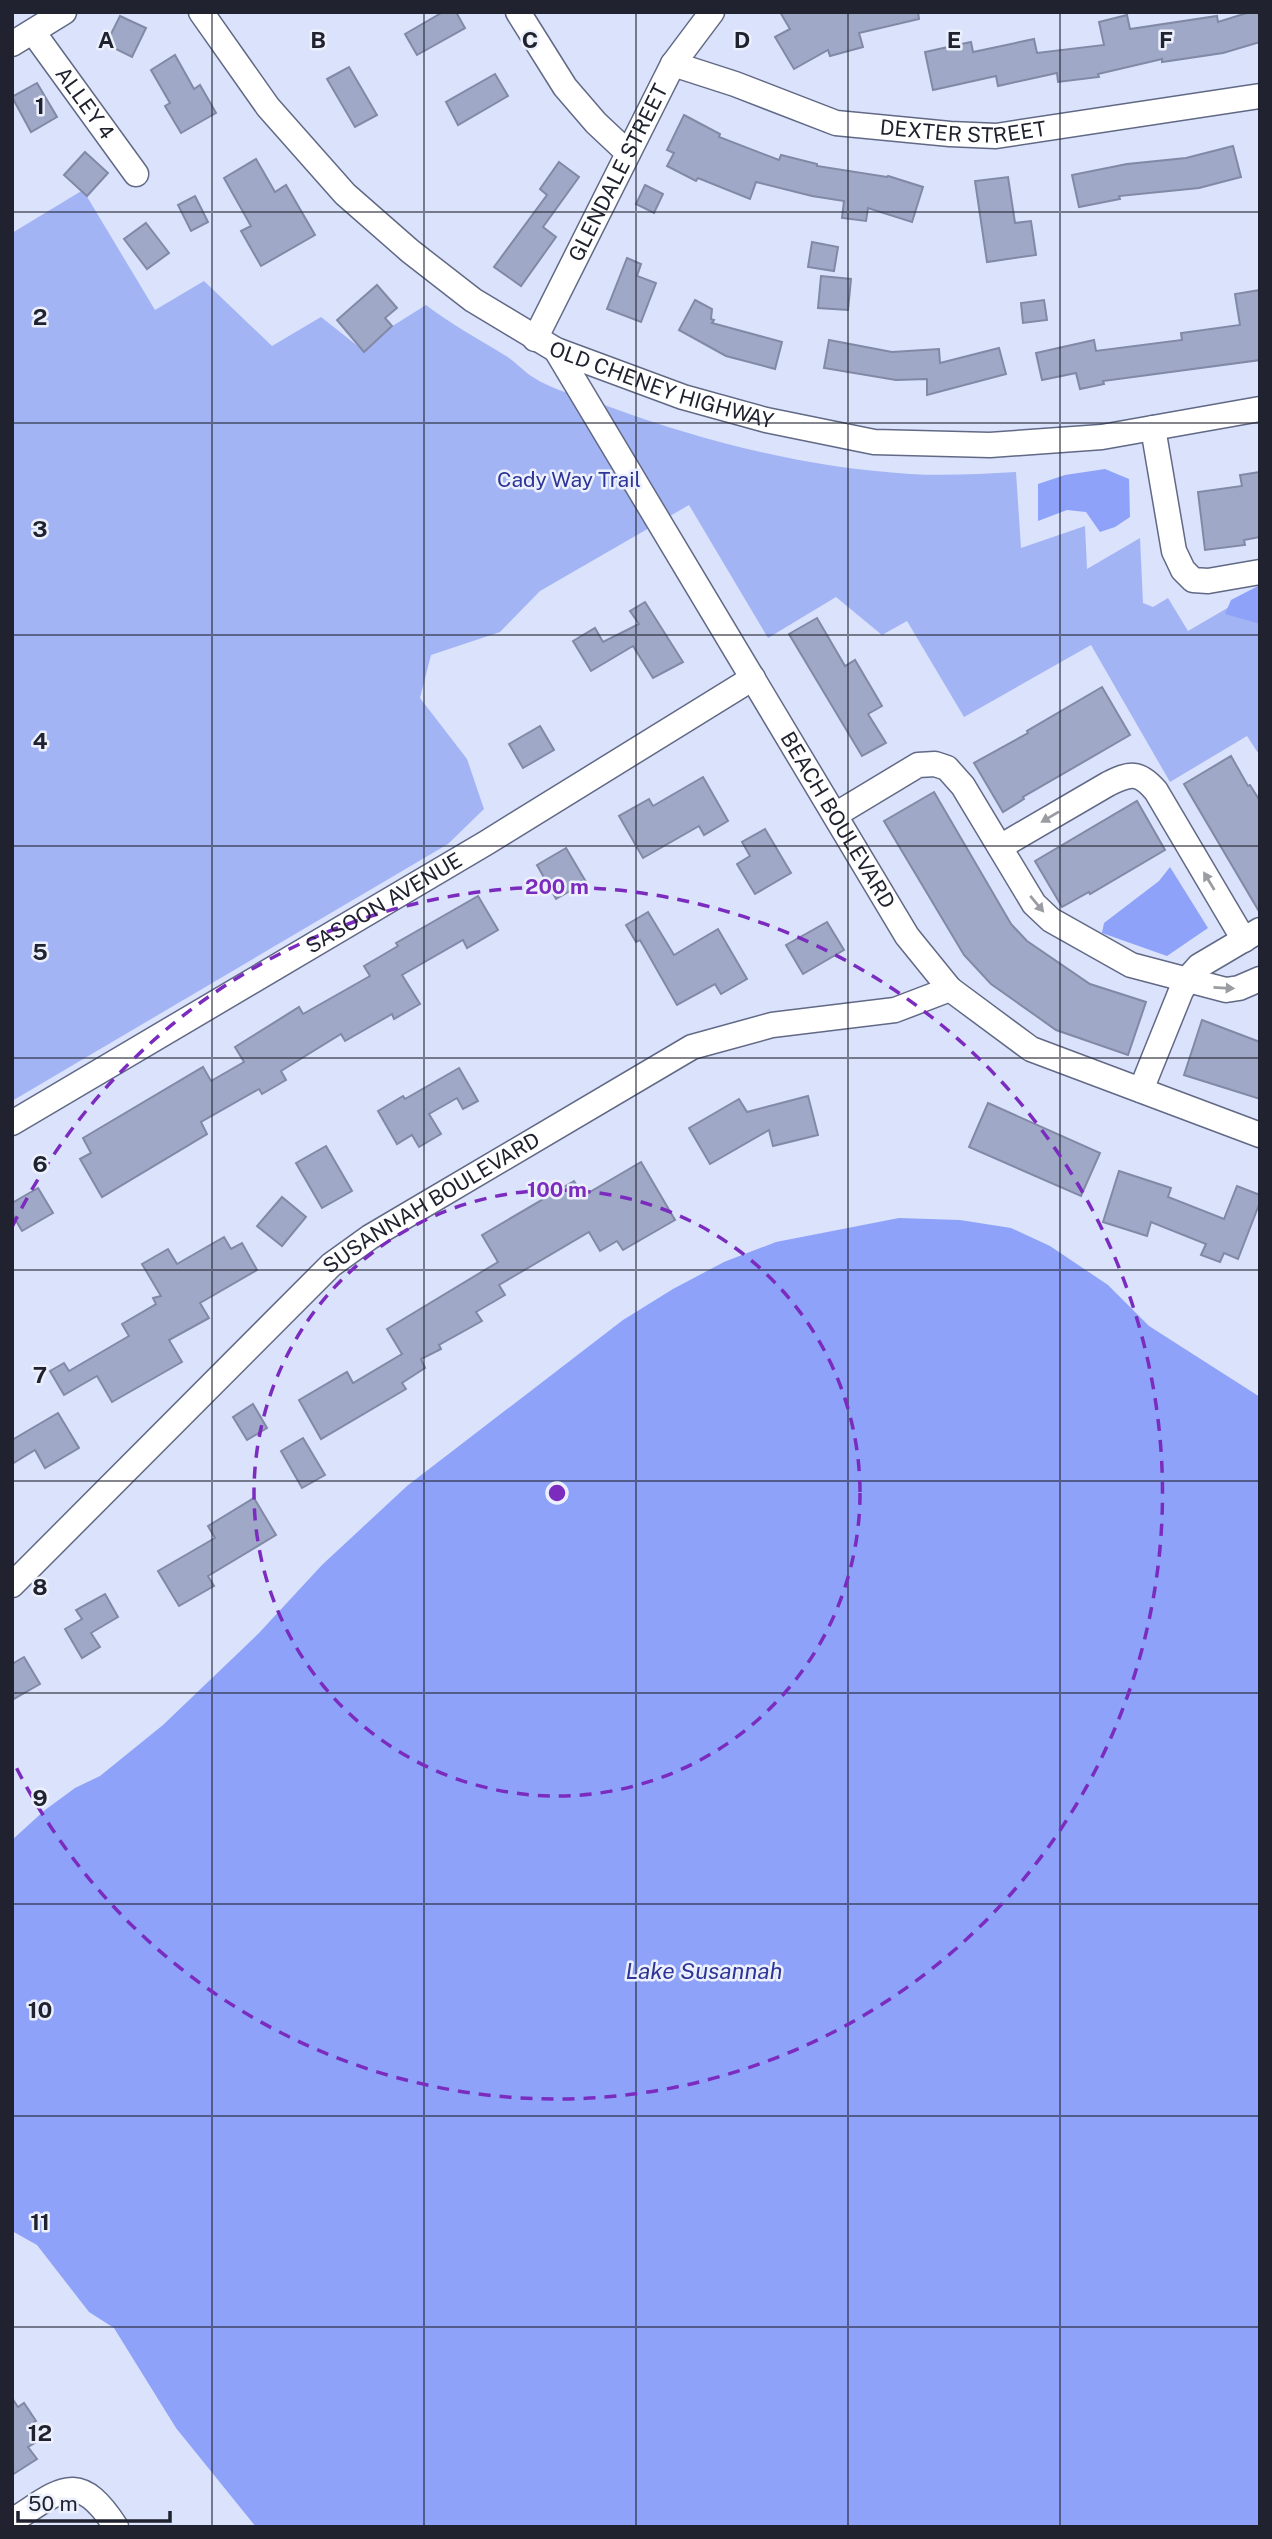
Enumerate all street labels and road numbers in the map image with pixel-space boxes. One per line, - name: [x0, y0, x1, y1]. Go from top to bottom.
- street label: ALLEY 4: [50, 62, 120, 144]
- street label: GLENDALE STREET: [563, 80, 673, 265]
- street label: DEXTER STREET: [879, 114, 1048, 148]
- street label: OLD CHENEY HIGHWAY: [546, 336, 776, 433]
- street label: BEACH BOULEVARD: [776, 727, 901, 913]
- street label: SASOON AVENUE: [301, 847, 466, 959]
- street label: SUSANNAH BOULEVARD: [318, 1127, 544, 1279]

